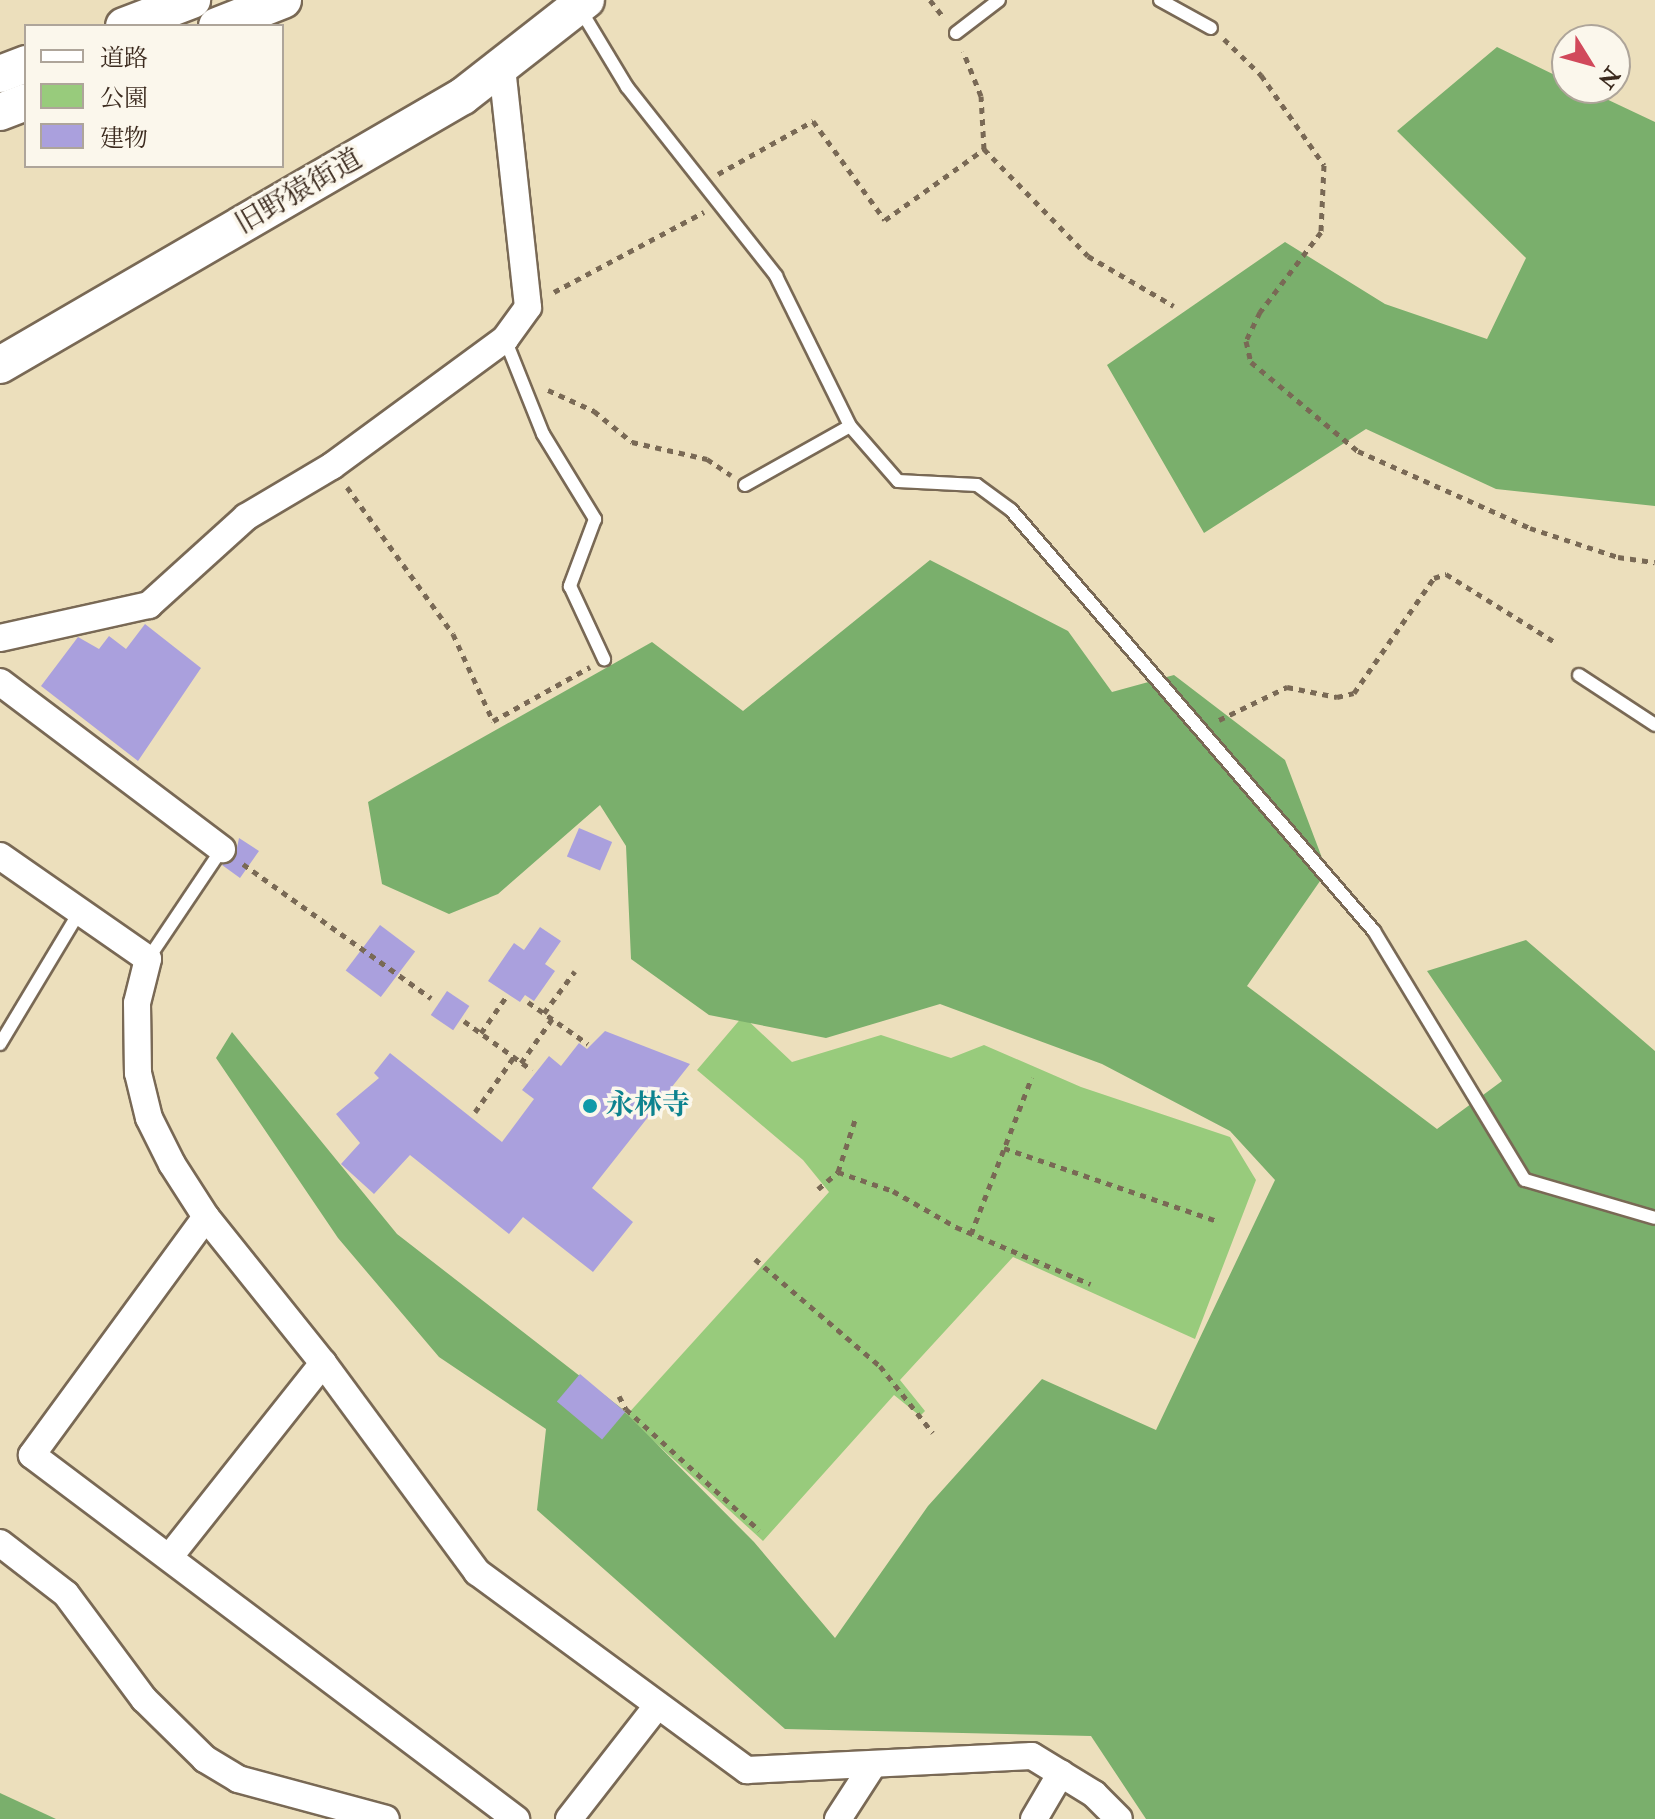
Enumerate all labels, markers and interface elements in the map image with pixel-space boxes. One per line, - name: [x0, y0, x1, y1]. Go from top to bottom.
- legend: [24, 24, 284, 168]
- north arrow: [1551, 24, 1631, 104]
- text: 道路: [100, 43, 148, 74]
- text: N: [1591, 61, 1626, 94]
- text: 公園: [100, 83, 148, 114]
- text: 建物: [100, 123, 148, 154]
- street label: 旧野猿街道: [230, 142, 368, 242]
- place label: 永林寺: [606, 1089, 690, 1123]
- marker: 永林寺: [581, 1097, 599, 1115]

